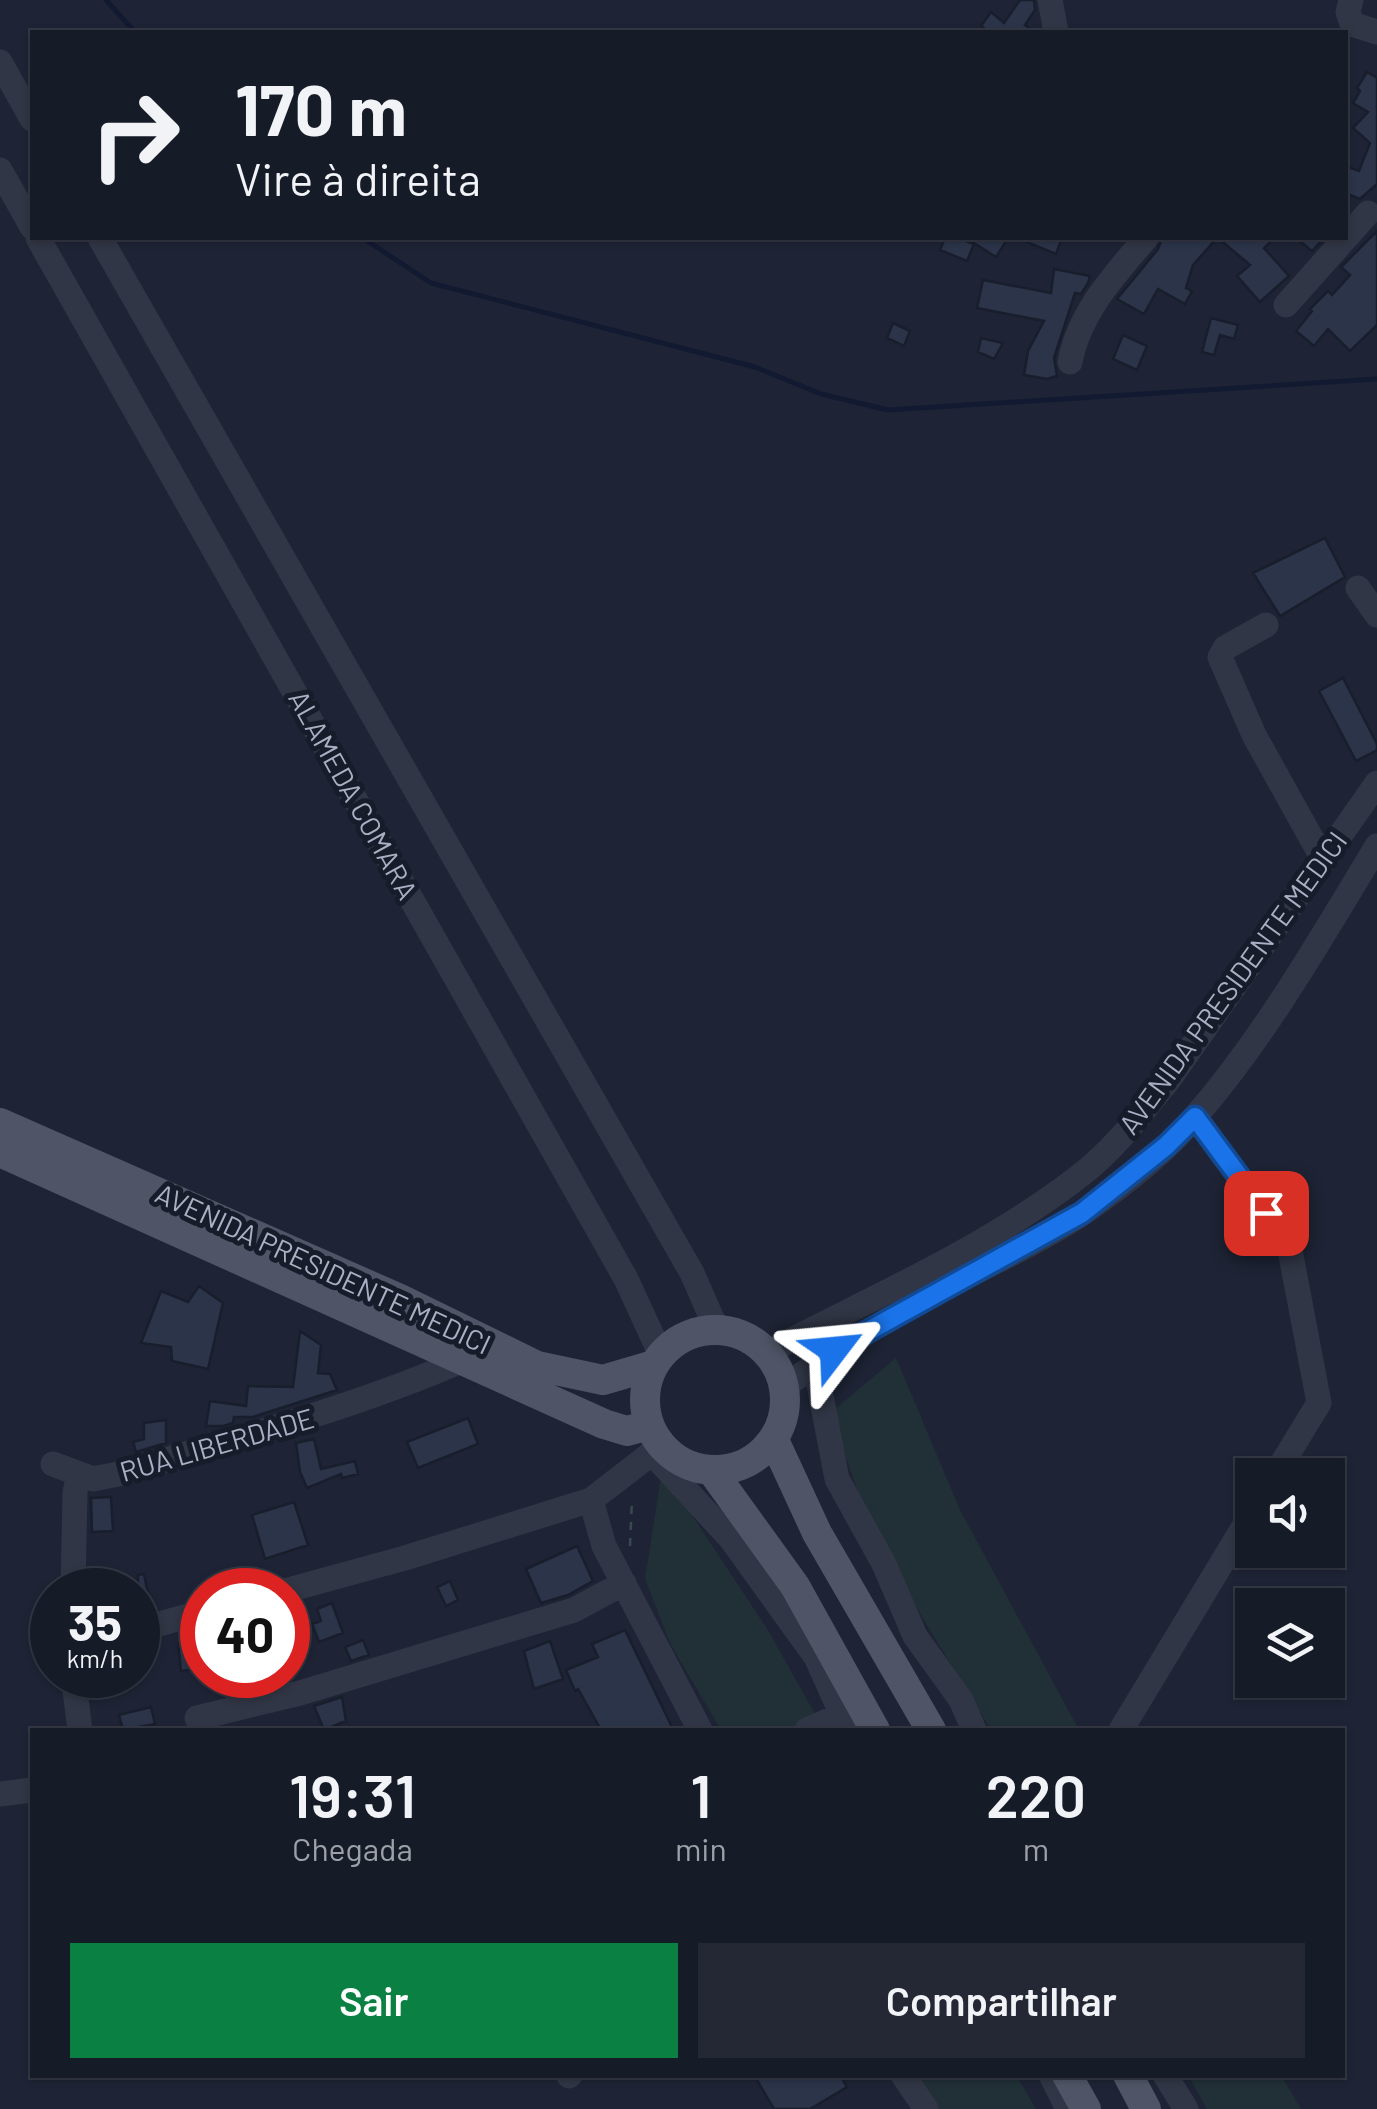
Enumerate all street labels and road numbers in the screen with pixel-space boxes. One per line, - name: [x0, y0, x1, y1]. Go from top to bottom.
- street label: ALAMEDA COMARA: [282, 684, 425, 905]
- street label: AVENIDA PRESIDENTE MEDICI: [1111, 824, 1353, 1140]
- street label: AVENIDA PRESIDENTE MEDICI: [150, 1175, 496, 1361]
- street label: RUA LIBERDADE: [116, 1400, 318, 1488]

